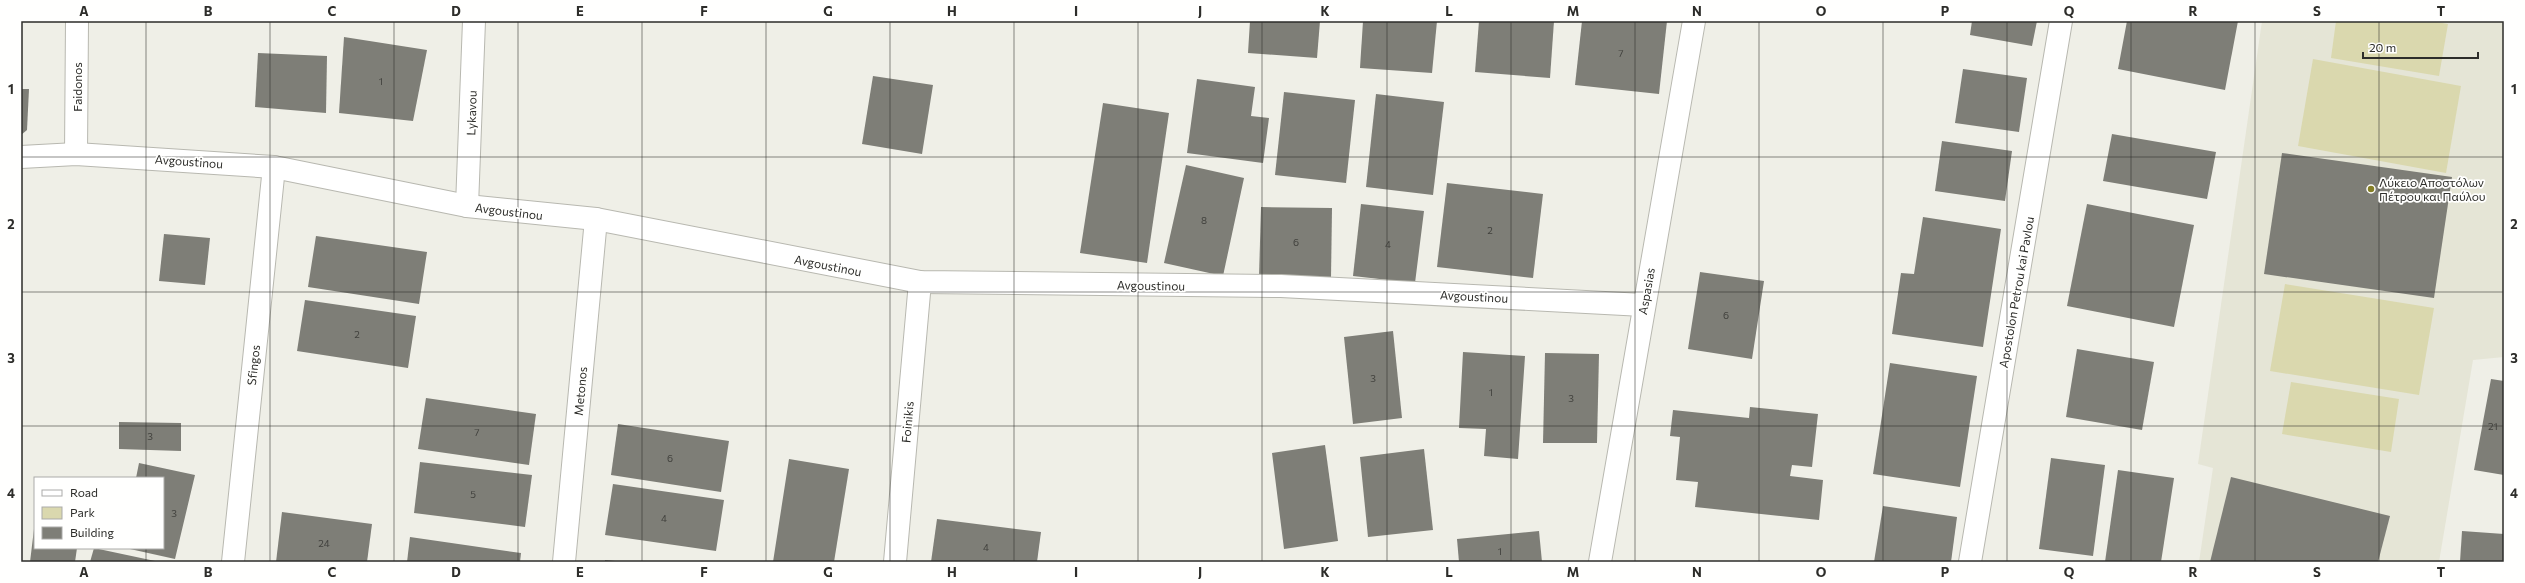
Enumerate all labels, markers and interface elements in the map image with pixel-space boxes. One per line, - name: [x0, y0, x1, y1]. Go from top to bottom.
- text: A: [79, 3, 89, 19]
- text: B: [204, 3, 213, 19]
- text: C: [328, 3, 337, 19]
- text: D: [451, 3, 461, 19]
- text: E: [576, 3, 584, 19]
- text: F: [700, 3, 708, 19]
- text: G: [823, 3, 833, 19]
- text: H: [947, 3, 957, 19]
- text: I: [1074, 3, 1078, 19]
- text: J: [1198, 3, 1202, 19]
- text: K: [1320, 3, 1330, 19]
- text: L: [1445, 3, 1453, 19]
- text: M: [1567, 3, 1579, 19]
- text: N: [1692, 3, 1702, 19]
- text: O: [1816, 3, 1827, 19]
- text: P: [1941, 3, 1950, 19]
- text: Q: [2064, 3, 2075, 19]
- text: R: [2189, 3, 2198, 19]
- text: S: [2313, 3, 2321, 19]
- text: T: [2437, 3, 2446, 19]
- scale bar: [2363, 34, 2478, 60]
- text: 20 m: [2369, 40, 2396, 54]
- house number: 7: [1618, 47, 1624, 59]
- street label: Faidonos: [70, 62, 84, 112]
- house number: 1: [379, 75, 383, 87]
- text: 1: [8, 81, 14, 97]
- text: 1: [2511, 81, 2517, 97]
- street label: Lykavou: [463, 90, 479, 136]
- street label: Avgoustinou: [154, 152, 224, 170]
- place label: Λύκειο Αποστόλων Πέτρου και Παύλου: [2379, 175, 2486, 203]
- marker: Λύκειο Αποστόλων Πέτρου και Παύλου: [2366, 184, 2376, 194]
- street label: Avgoustinou: [474, 200, 544, 222]
- house number: 8: [1201, 214, 1207, 226]
- street label: Apostolon Petrou kai Pavlou: [1996, 215, 2036, 369]
- text: 2: [7, 216, 15, 232]
- text: 2: [2510, 216, 2518, 232]
- house number: 2: [1487, 224, 1493, 236]
- house number: 6: [1293, 236, 1299, 248]
- house number: 4: [1385, 238, 1391, 250]
- street label: Avgoustinou: [793, 252, 863, 278]
- street label: Aspasias: [1635, 266, 1657, 316]
- street label: Avgoustinou: [1117, 277, 1185, 293]
- street label: Avgoustinou: [1440, 287, 1508, 305]
- house number: 6: [1723, 309, 1729, 321]
- house number: 2: [354, 328, 360, 340]
- street label: Sfingos: [244, 344, 262, 386]
- text: 3: [7, 350, 15, 366]
- text: 3: [2510, 350, 2518, 366]
- street label: Metonos: [571, 366, 589, 416]
- house number: 3: [1370, 372, 1376, 384]
- house number: 1: [1489, 386, 1493, 398]
- house number: 3: [1568, 392, 1574, 404]
- street label: Foinikis: [898, 401, 916, 443]
- house number: 21: [2488, 420, 2498, 432]
- house number: 7: [474, 426, 480, 438]
- house number: 3: [147, 430, 153, 442]
- house number: 6: [667, 452, 673, 464]
- legend: [34, 477, 164, 549]
- text: 4: [7, 485, 15, 501]
- text: Road: [70, 485, 98, 499]
- text: 4: [2510, 485, 2518, 501]
- house number: 5: [470, 488, 476, 500]
- text: Park: [70, 505, 96, 519]
- house number: 3: [171, 507, 177, 519]
- house number: 4: [661, 512, 667, 524]
- text: Building: [70, 525, 114, 539]
- house number: 24: [318, 537, 330, 549]
- house number: 4: [983, 541, 989, 553]
- house number: 1: [1498, 545, 1502, 557]
- text: A: [79, 564, 89, 580]
- text: B: [204, 564, 213, 580]
- text: C: [328, 564, 337, 580]
- text: D: [451, 564, 461, 580]
- text: E: [576, 564, 584, 580]
- text: F: [700, 564, 708, 580]
- text: G: [823, 564, 833, 580]
- text: H: [947, 564, 957, 580]
- text: I: [1074, 564, 1078, 580]
- text: J: [1198, 564, 1202, 580]
- text: K: [1320, 564, 1330, 580]
- text: L: [1445, 564, 1453, 580]
- text: M: [1567, 564, 1579, 580]
- text: N: [1692, 564, 1702, 580]
- text: O: [1816, 564, 1827, 580]
- text: P: [1941, 564, 1950, 580]
- text: Q: [2064, 564, 2075, 580]
- text: R: [2189, 564, 2198, 580]
- text: S: [2313, 564, 2321, 580]
- text: T: [2437, 564, 2446, 580]

